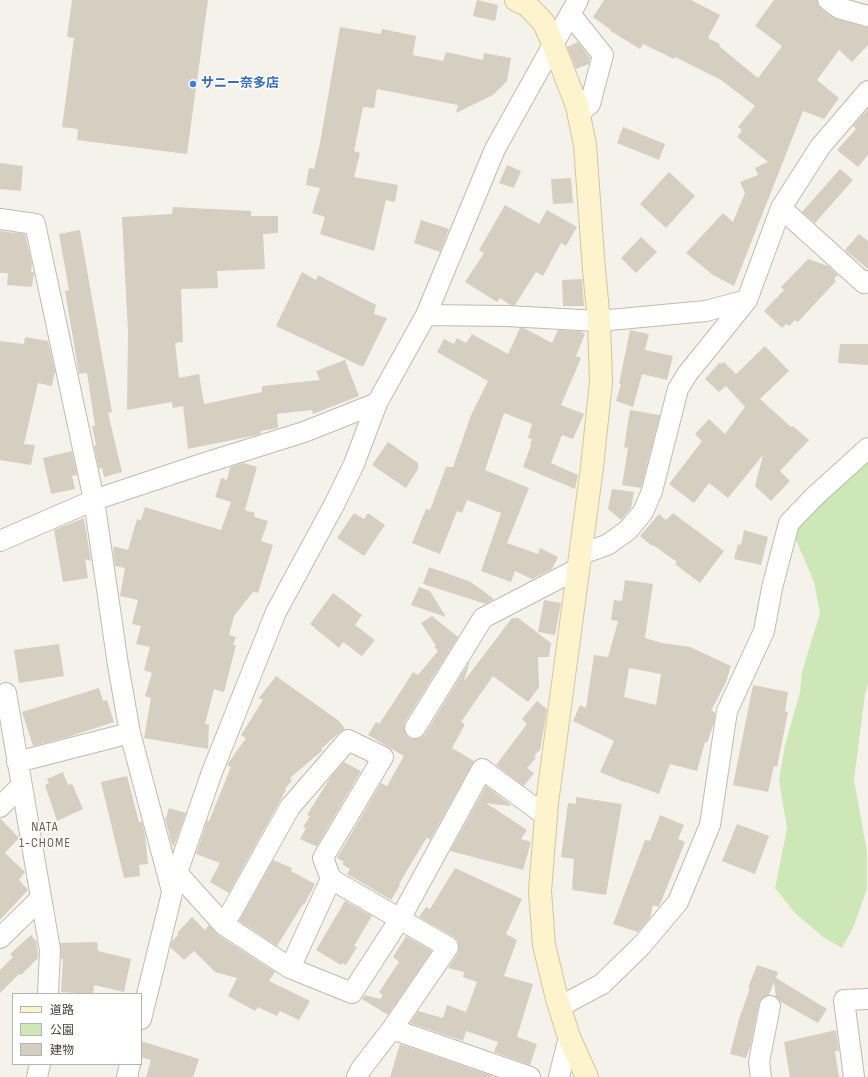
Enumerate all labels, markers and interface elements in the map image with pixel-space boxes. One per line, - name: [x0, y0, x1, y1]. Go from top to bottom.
- place label: サニー奈多店: [201, 76, 279, 92]
- marker: サニー奈多店: [188, 79, 198, 89]
- district label: NATA 1-CHOME: [19, 819, 71, 852]
- legend: [12, 993, 142, 1065]
- text: 道路: [50, 1003, 74, 1018]
- text: 公園: [50, 1023, 74, 1038]
- text: 建物: [50, 1043, 74, 1058]

